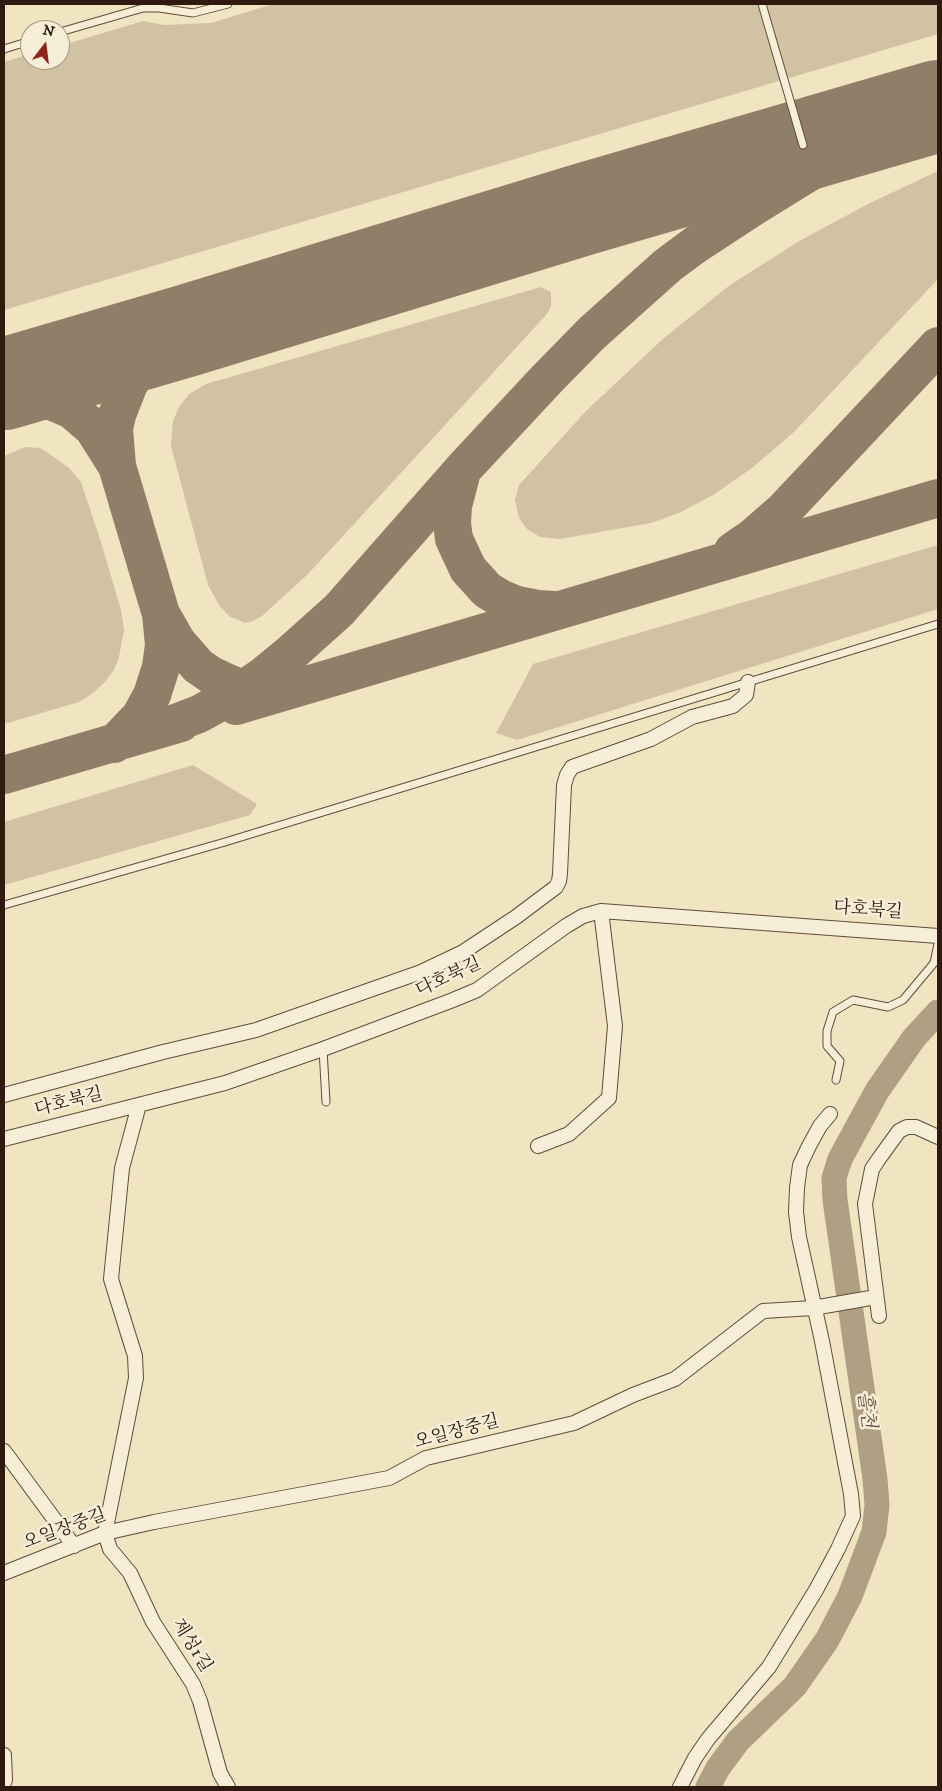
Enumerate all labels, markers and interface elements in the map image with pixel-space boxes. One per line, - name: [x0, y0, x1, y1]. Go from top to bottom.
- north arrow: [20, 20, 70, 70]
- text: N: [41, 21, 57, 42]
- street label: 다호북길: [833, 898, 903, 924]
- street label: 다호북길: [413, 954, 485, 1002]
- street label: 다호북길: [33, 1084, 105, 1122]
- water label: 흘천: [851, 1390, 879, 1430]
- street label: 오일장중길: [412, 1411, 502, 1455]
- street label: 오일장중길: [20, 1505, 110, 1555]
- street label: 제성1길: [166, 1615, 216, 1677]

